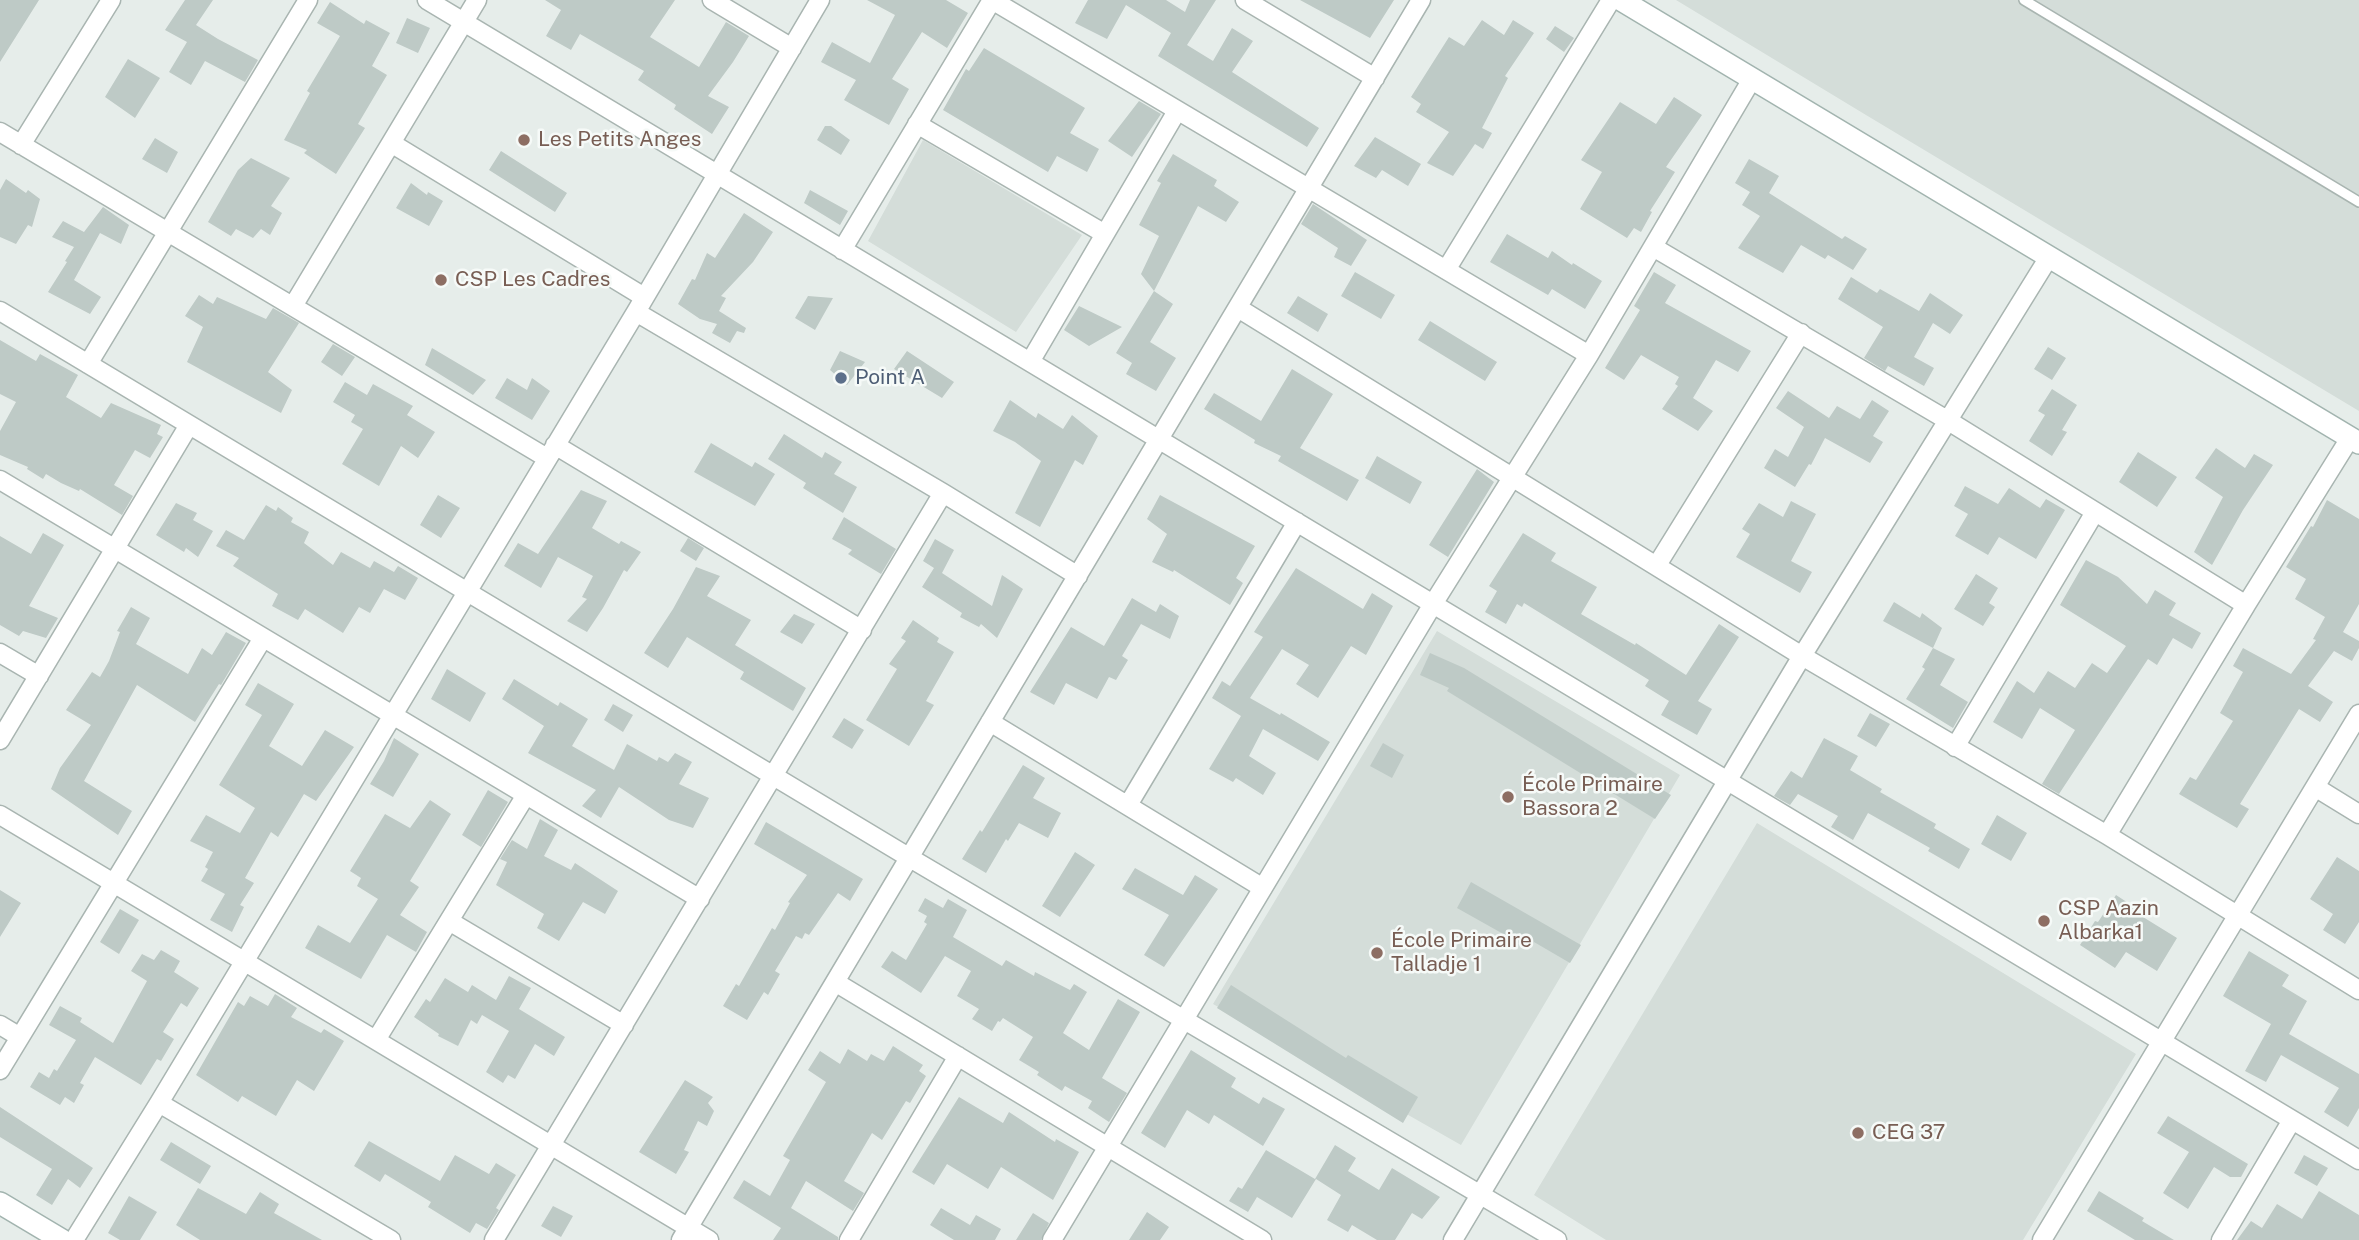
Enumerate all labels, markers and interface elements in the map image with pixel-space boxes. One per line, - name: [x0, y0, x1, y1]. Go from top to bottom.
- place label: Les Petits Anges: [538, 127, 701, 153]
- marker: Les Petits Anges: [516, 132, 532, 148]
- place label: CSP Les Cadres: [455, 267, 610, 293]
- marker: CSP Les Cadres: [433, 272, 449, 288]
- place label: Point A: [855, 365, 925, 391]
- marker: Point A: [833, 370, 849, 386]
- place label: École Primaire Bassora 2: [1522, 772, 1663, 822]
- marker: École Primaire Bassora 2: [1500, 789, 1516, 805]
- place label: CSP Aazin Albarka1: [2058, 896, 2159, 946]
- marker: CSP Aazin Albarka1: [2036, 913, 2052, 929]
- place label: École Primaire Talladje 1: [1391, 928, 1532, 978]
- marker: École Primaire Talladje 1: [1369, 945, 1385, 961]
- place label: CEG 37: [1872, 1120, 1945, 1146]
- marker: CEG 37: [1850, 1125, 1866, 1141]

